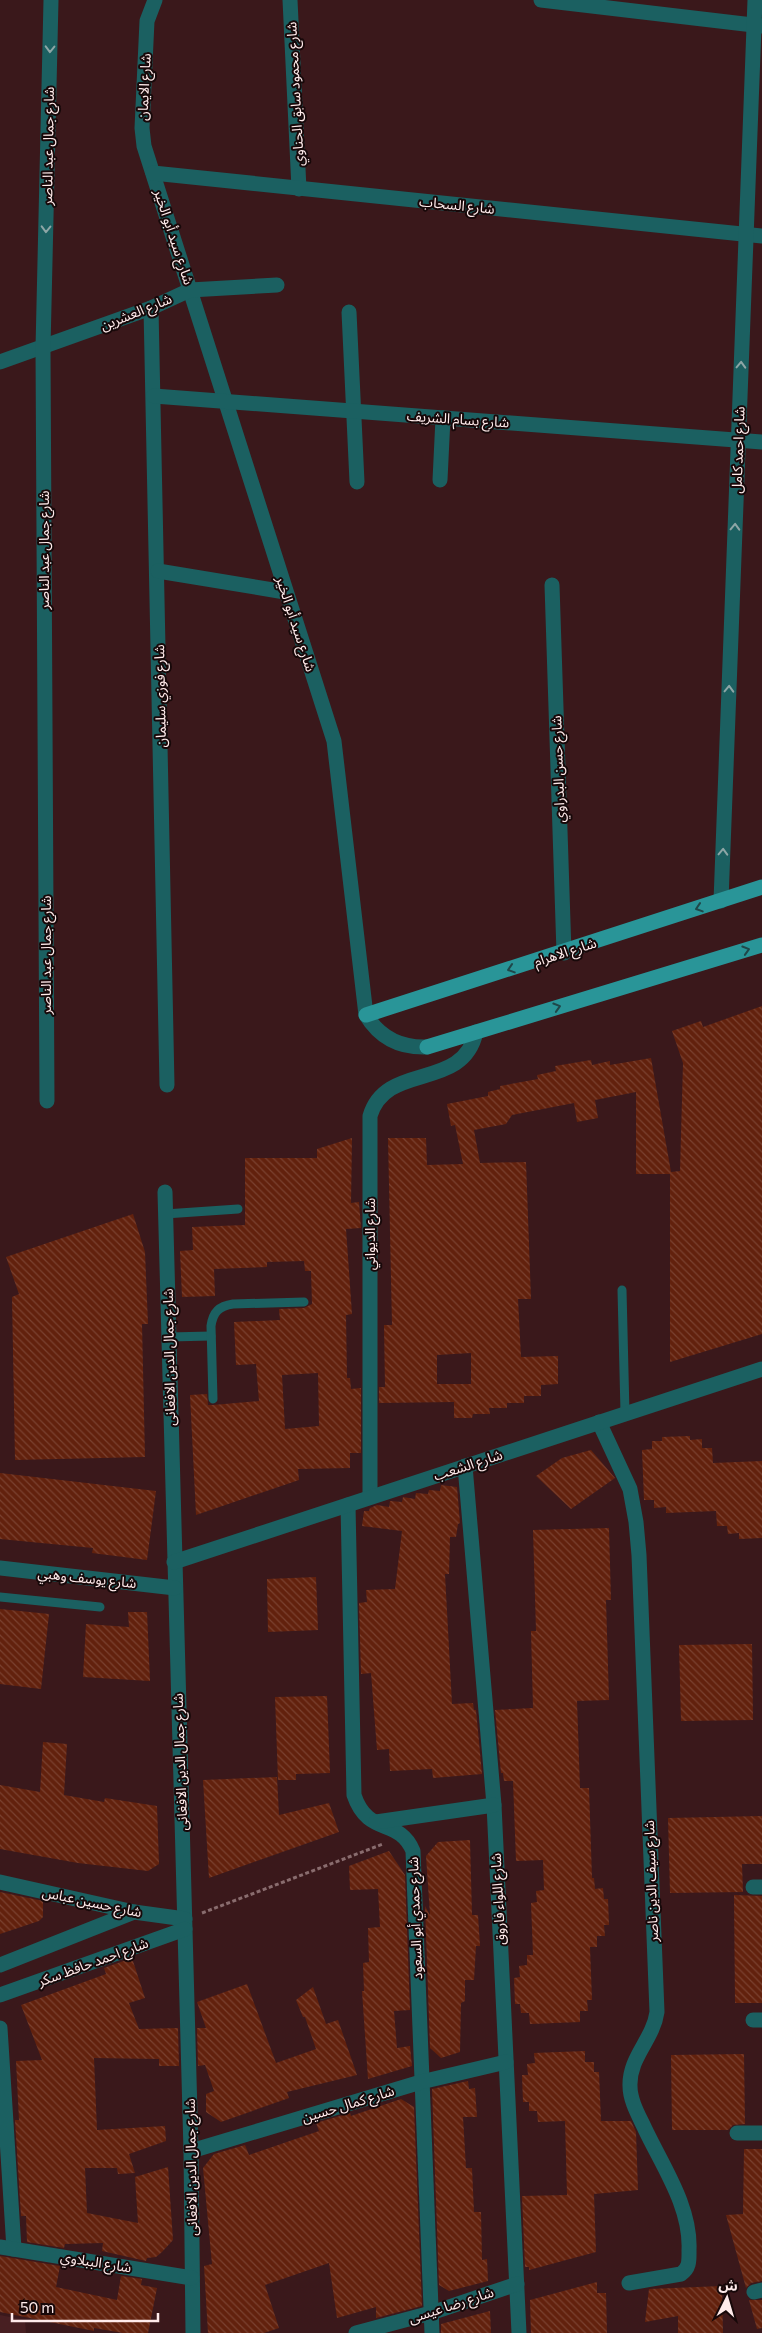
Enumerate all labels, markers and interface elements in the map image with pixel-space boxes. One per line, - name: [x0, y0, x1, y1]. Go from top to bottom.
- street label: شارع محمود سابق الحناوي: [282, 21, 310, 167]
- one-way arrow: [44, 45, 55, 53]
- street label: شارع الايمان: [133, 53, 157, 121]
- street label: شارع جمال عبد الناصر: [38, 86, 60, 207]
- street label: شارع سيد أبو الخير: [148, 186, 198, 288]
- street label: شارع السحاب: [418, 192, 496, 220]
- one-way arrow: [41, 225, 51, 233]
- street label: شارع العشرين: [98, 289, 175, 336]
- one-way arrow: [735, 360, 746, 368]
- street label: شارع بسام الشريف: [406, 406, 510, 434]
- street label: شارع احمد كامل: [727, 406, 751, 494]
- street label: شارع جمال عبد الناصر: [35, 491, 55, 610]
- one-way arrow: [730, 523, 740, 530]
- street label: شارع سيد أبو الخير: [270, 573, 320, 675]
- street label: شارع فوزي سليمان: [150, 644, 172, 748]
- one-way arrow: [724, 685, 734, 693]
- street label: شارع حسن البدراوي: [547, 715, 571, 823]
- one-way arrow: [718, 848, 728, 856]
- street label: شارع جمال عبد الناصر: [37, 896, 57, 1015]
- one-way arrow: [695, 902, 704, 912]
- street label: شارع الاهرام: [531, 933, 599, 972]
- one-way arrow: [741, 945, 749, 955]
- one-way arrow: [508, 964, 516, 974]
- one-way arrow: [552, 1003, 561, 1013]
- street label: شارع الديواني: [361, 1198, 381, 1270]
- street label: شارع جمال الدين الافغانى: [159, 1288, 181, 1426]
- street label: شارع الشعب: [431, 1445, 505, 1486]
- street label: شارع يوسف وهبي: [36, 1564, 137, 1594]
- street label: شارع جمال الدين الافغانى: [169, 1693, 193, 1831]
- street label: شارع سيف الدين ناصر: [640, 1820, 664, 1943]
- street label: شارع اللواء فاروق: [487, 1852, 511, 1945]
- street label: شارع حمدي أبو السعود: [404, 1856, 428, 1980]
- street label: شارع حسين عباس: [40, 1883, 143, 1923]
- street label: شارع احمد حافظ سكر: [34, 1934, 151, 1993]
- street label: شارع كمال حسين: [300, 2081, 397, 2129]
- street label: شارع جمال الدين الافغانى: [181, 2098, 203, 2236]
- street label: شارع الببلاوي: [59, 2247, 133, 2279]
- north arrow: [702, 2273, 752, 2323]
- text: ش: [718, 2275, 738, 2294]
- street label: شارع رضا عيسى: [406, 2283, 497, 2329]
- scale bar: [12, 2290, 159, 2322]
- text: 50 m: [20, 2298, 54, 2316]

